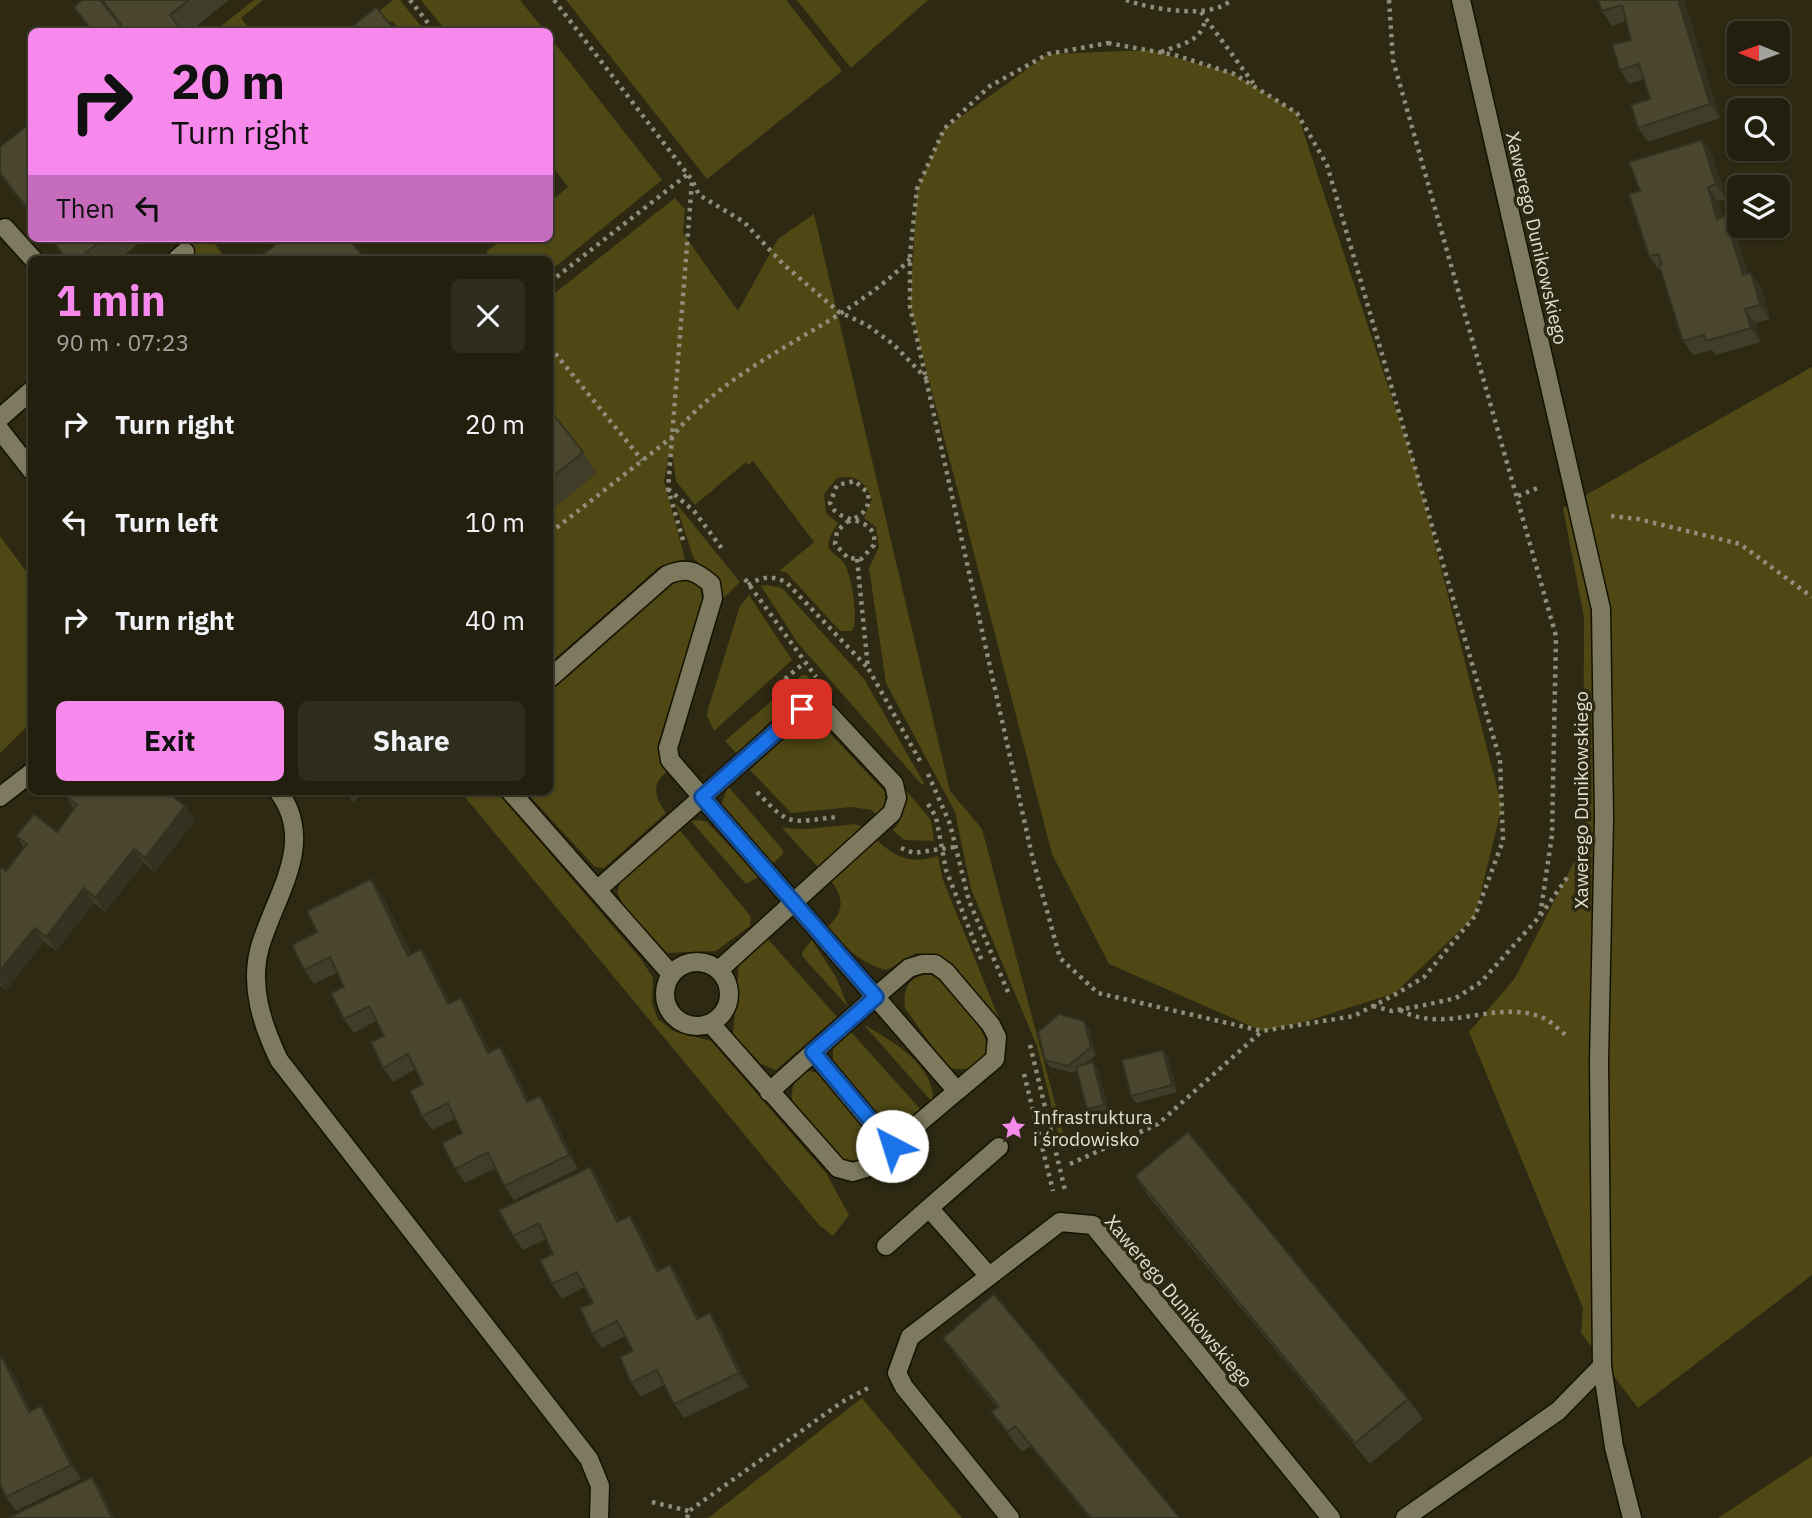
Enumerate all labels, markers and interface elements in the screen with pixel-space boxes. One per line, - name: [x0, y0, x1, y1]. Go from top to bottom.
- north arrow: [1727, 21, 1790, 84]
- map controls: [1727, 21, 1790, 238]
- text: 20 m: [171, 49, 285, 112]
- icon: right: [56, 56, 147, 147]
- button: search: [1727, 98, 1790, 161]
- text: Turn right: [171, 111, 309, 153]
- street label: Xawerego Dunikowskiego: [1501, 129, 1573, 347]
- button: layers: [1727, 175, 1790, 238]
- icon: left: [129, 189, 167, 227]
- text: Then: [56, 191, 115, 225]
- text: 1 min: [56, 273, 166, 328]
- button: close: [451, 279, 525, 353]
- text: 90 m · 07:23: [56, 327, 189, 357]
- icon: right: [56, 405, 94, 443]
- text: Turn right: [115, 407, 234, 441]
- text: 20 m: [465, 407, 525, 441]
- icon: left: [56, 503, 94, 541]
- text: Turn left: [115, 505, 218, 539]
- text: 10 m: [465, 505, 525, 539]
- icon: right: [56, 601, 94, 639]
- text: Turn right: [115, 603, 234, 637]
- text: 40 m: [465, 603, 525, 637]
- pin: [772, 679, 832, 739]
- icon: arrive: [783, 690, 821, 728]
- street label: Xawerego Dunikowskiego: [1569, 691, 1593, 909]
- button: Exit: [56, 701, 284, 781]
- button: Share: [298, 701, 525, 781]
- place label: Infrastruktura i środowisko: [1033, 1105, 1152, 1151]
- position arrow: [855, 1109, 929, 1183]
- place icon: Infrastruktura i środowisko: [999, 1114, 1027, 1142]
- street label: Xawerego Dunikowskiego: [1100, 1210, 1258, 1392]

